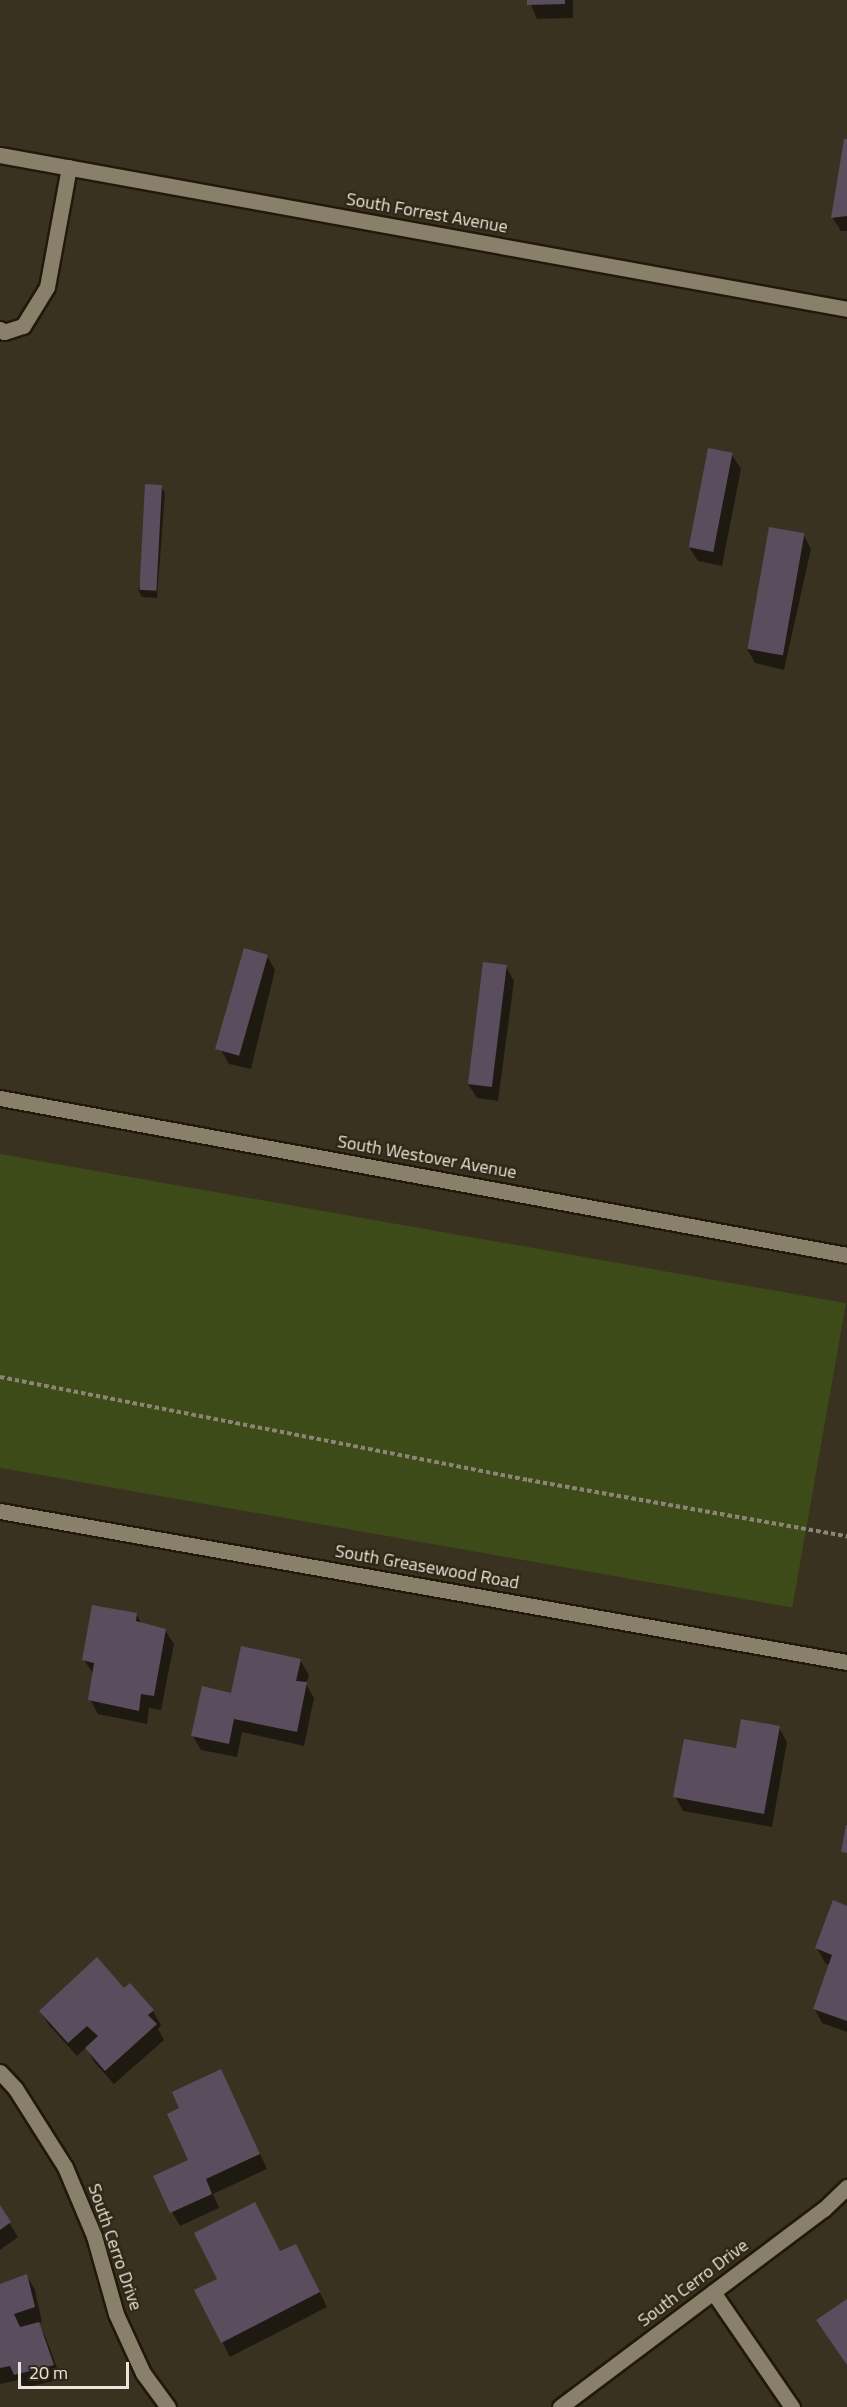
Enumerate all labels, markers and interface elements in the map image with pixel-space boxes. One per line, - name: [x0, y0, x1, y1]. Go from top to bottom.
- street label: South Forrest Avenue: [345, 188, 509, 238]
- street label: South Westover Avenue: [336, 1131, 518, 1183]
- street label: South Greasewood Road: [333, 1540, 521, 1594]
- street label: South Cerro Drive: [83, 2181, 147, 2313]
- street label: South Cerro Drive: [634, 2234, 752, 2332]
- scale bar: [21, 2350, 132, 2388]
- text: 20 m: [29, 2359, 68, 2386]

